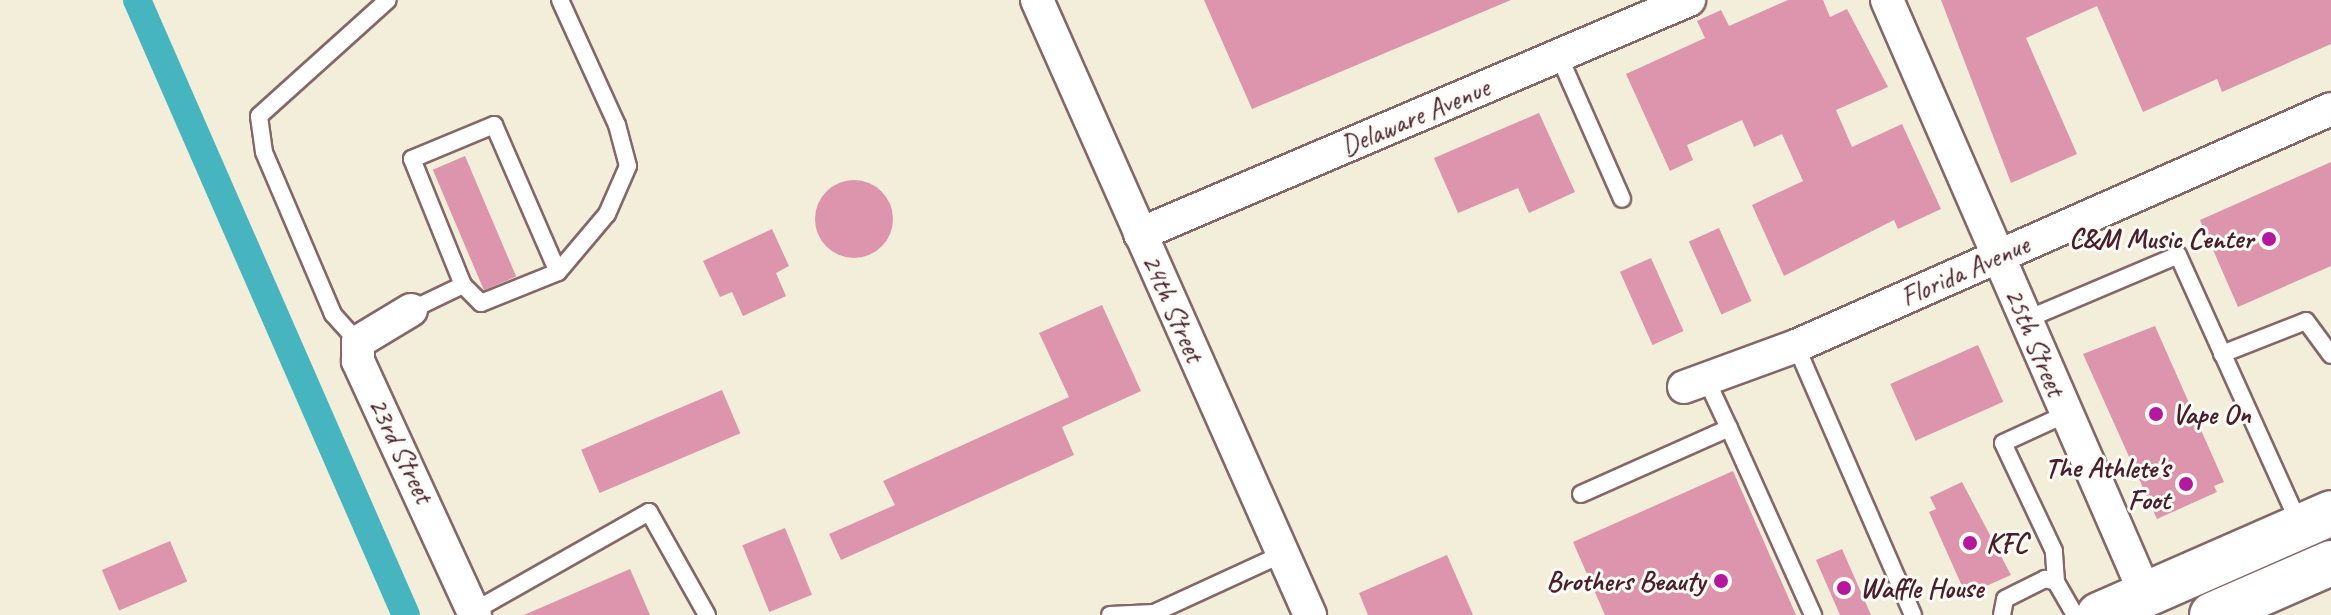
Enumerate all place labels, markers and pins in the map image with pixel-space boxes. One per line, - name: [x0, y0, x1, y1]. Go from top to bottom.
- place label: C&M Music Center: [2070, 222, 2253, 256]
- marker: C&M Music Center: [2260, 230, 2278, 248]
- place label: Vape On: [2172, 397, 2251, 431]
- marker: Vape On: [2147, 405, 2165, 423]
- place label: The Athlete's Foot: [2045, 451, 2170, 517]
- marker: The Athlete's Foot: [2177, 475, 2195, 493]
- place label: KFC: [1986, 526, 2028, 560]
- marker: KFC: [1961, 534, 1979, 552]
- place label: Brothers Beauty: [1547, 564, 1705, 598]
- place label: Waffle House: [1860, 571, 1983, 605]
- marker: Brothers Beauty: [1712, 572, 1730, 590]
- marker: Waffle House: [1835, 579, 1853, 597]

